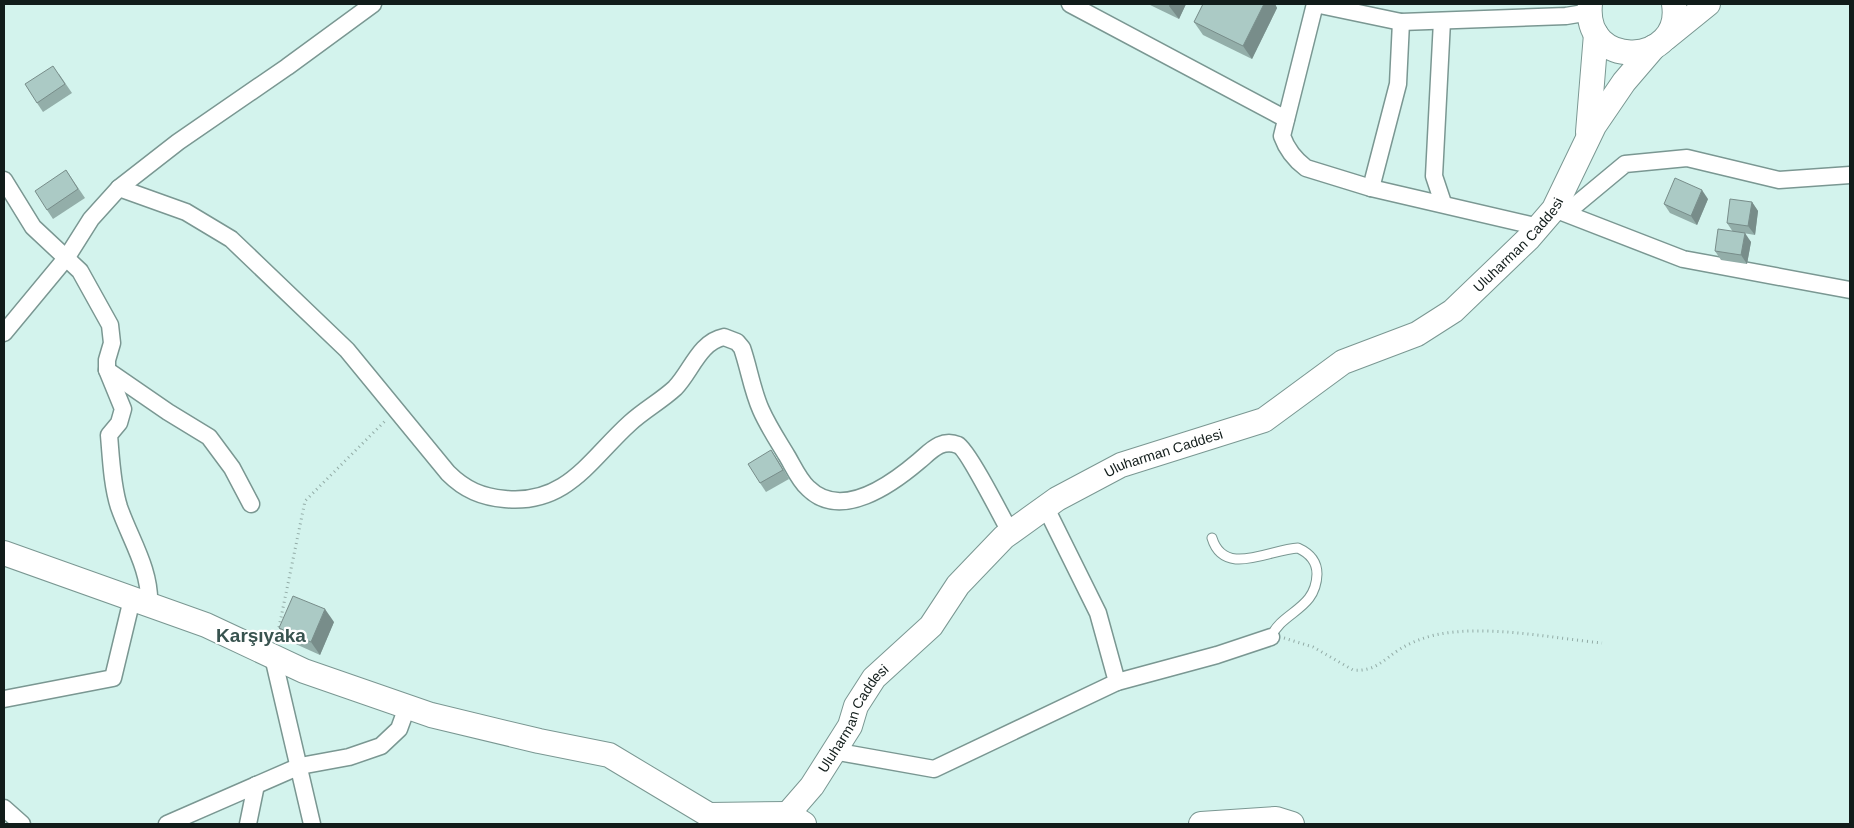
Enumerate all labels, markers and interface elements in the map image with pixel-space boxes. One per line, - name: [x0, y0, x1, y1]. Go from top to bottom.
- street label: Uluharman Caddesi: [1470, 195, 1566, 295]
- street label: Uluharman Caddesi: [1101, 426, 1225, 480]
- district label: Karşıyaka: [216, 625, 306, 646]
- street label: Uluharman Caddesi: [815, 661, 892, 775]

